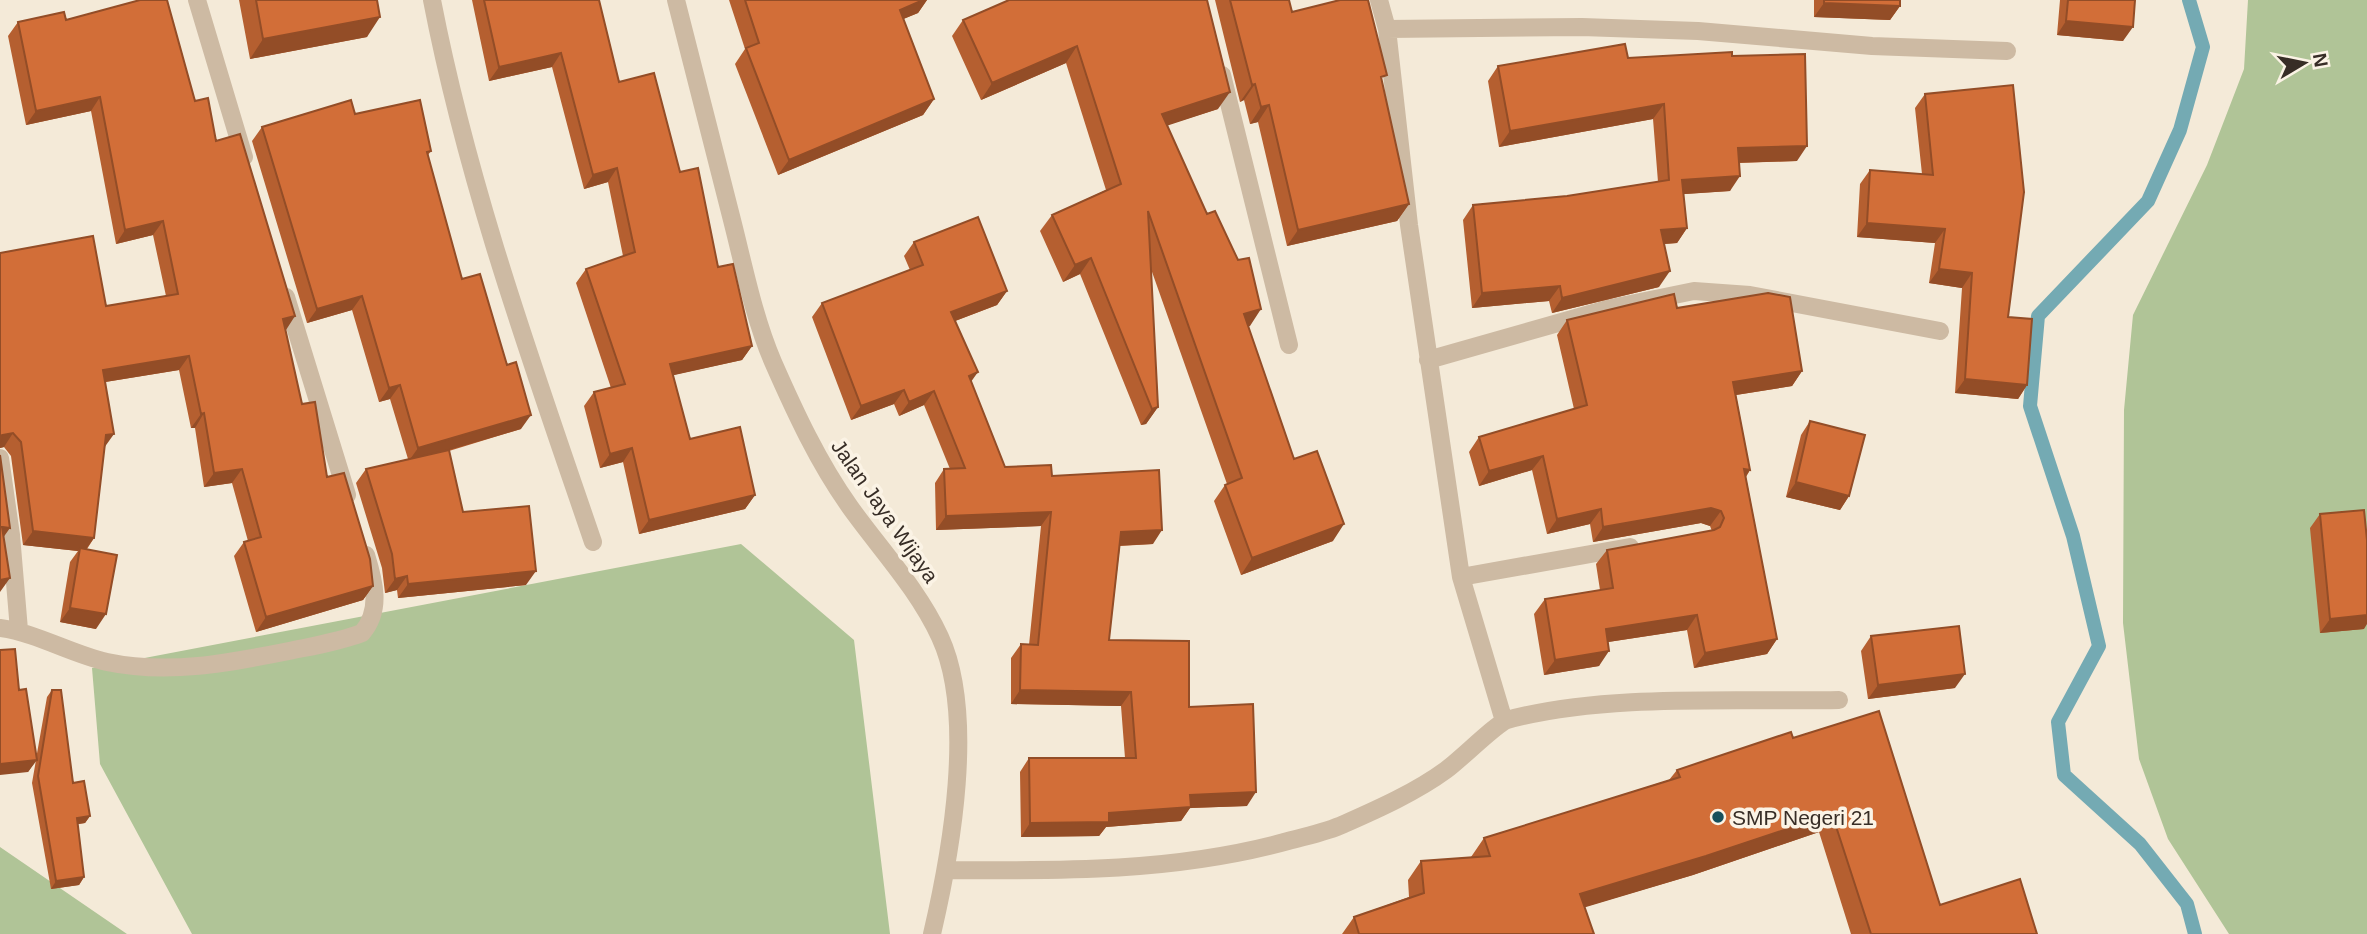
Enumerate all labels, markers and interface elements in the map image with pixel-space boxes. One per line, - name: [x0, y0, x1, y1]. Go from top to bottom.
- north arrow: [2269, 28, 2339, 98]
- text: N: [2309, 52, 2332, 69]
- street label: Jalan Jaya Wijaya: [827, 435, 943, 587]
- place label: SMP Negeri 21: [1732, 806, 1874, 829]
- marker: SMP Negeri 21: [1710, 809, 1726, 825]

